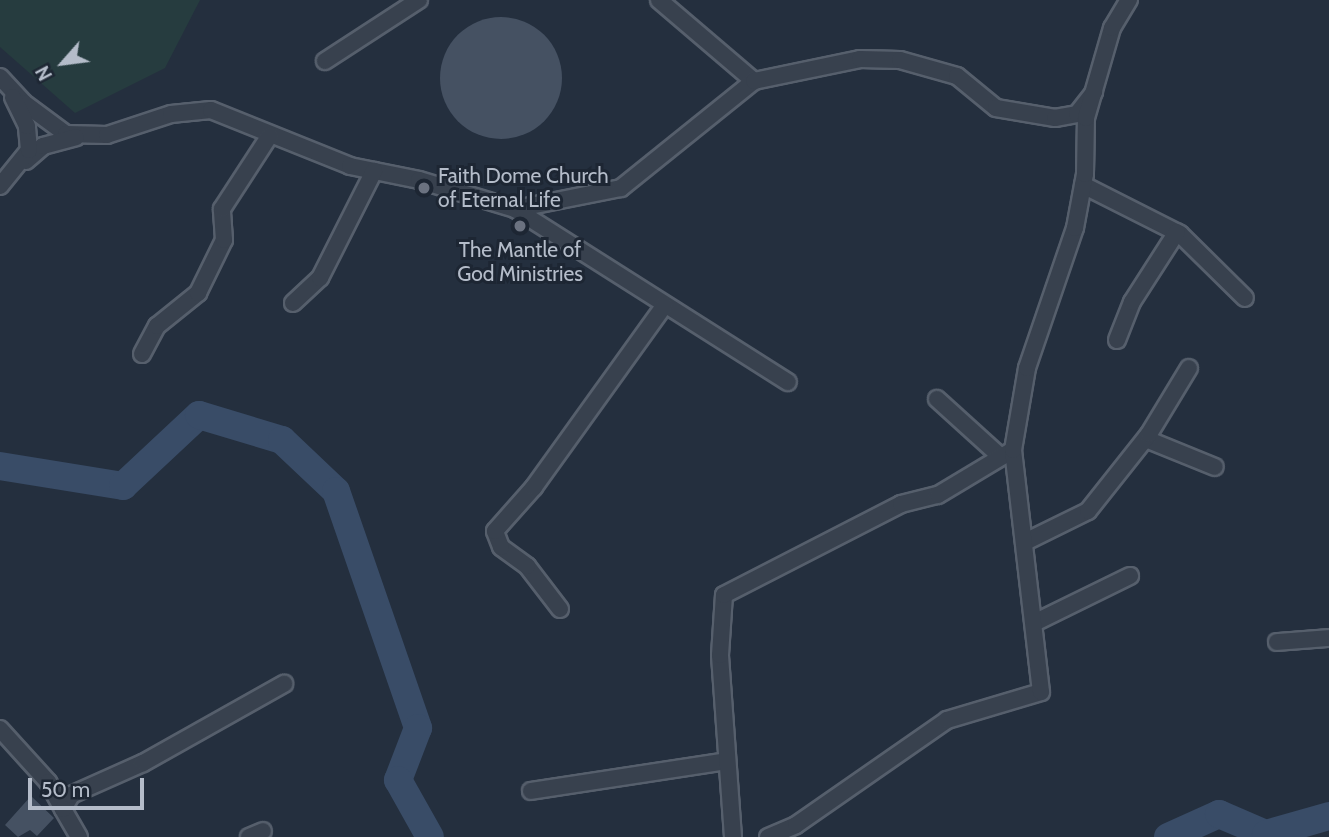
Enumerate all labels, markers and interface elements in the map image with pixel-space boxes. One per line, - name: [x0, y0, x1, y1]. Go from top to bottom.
- north arrow: [28, 28, 98, 98]
- text: N: [31, 62, 57, 84]
- place label: Faith Dome Church of Eternal Life: [438, 163, 609, 213]
- marker: Faith Dome Church of Eternal Life: [416, 180, 432, 196]
- marker: The Mantle of God Ministries: [512, 218, 528, 234]
- place label: The Mantle of God Ministries: [457, 237, 583, 287]
- scale bar: [32, 764, 147, 808]
- text: 50 m: [41, 777, 90, 802]

